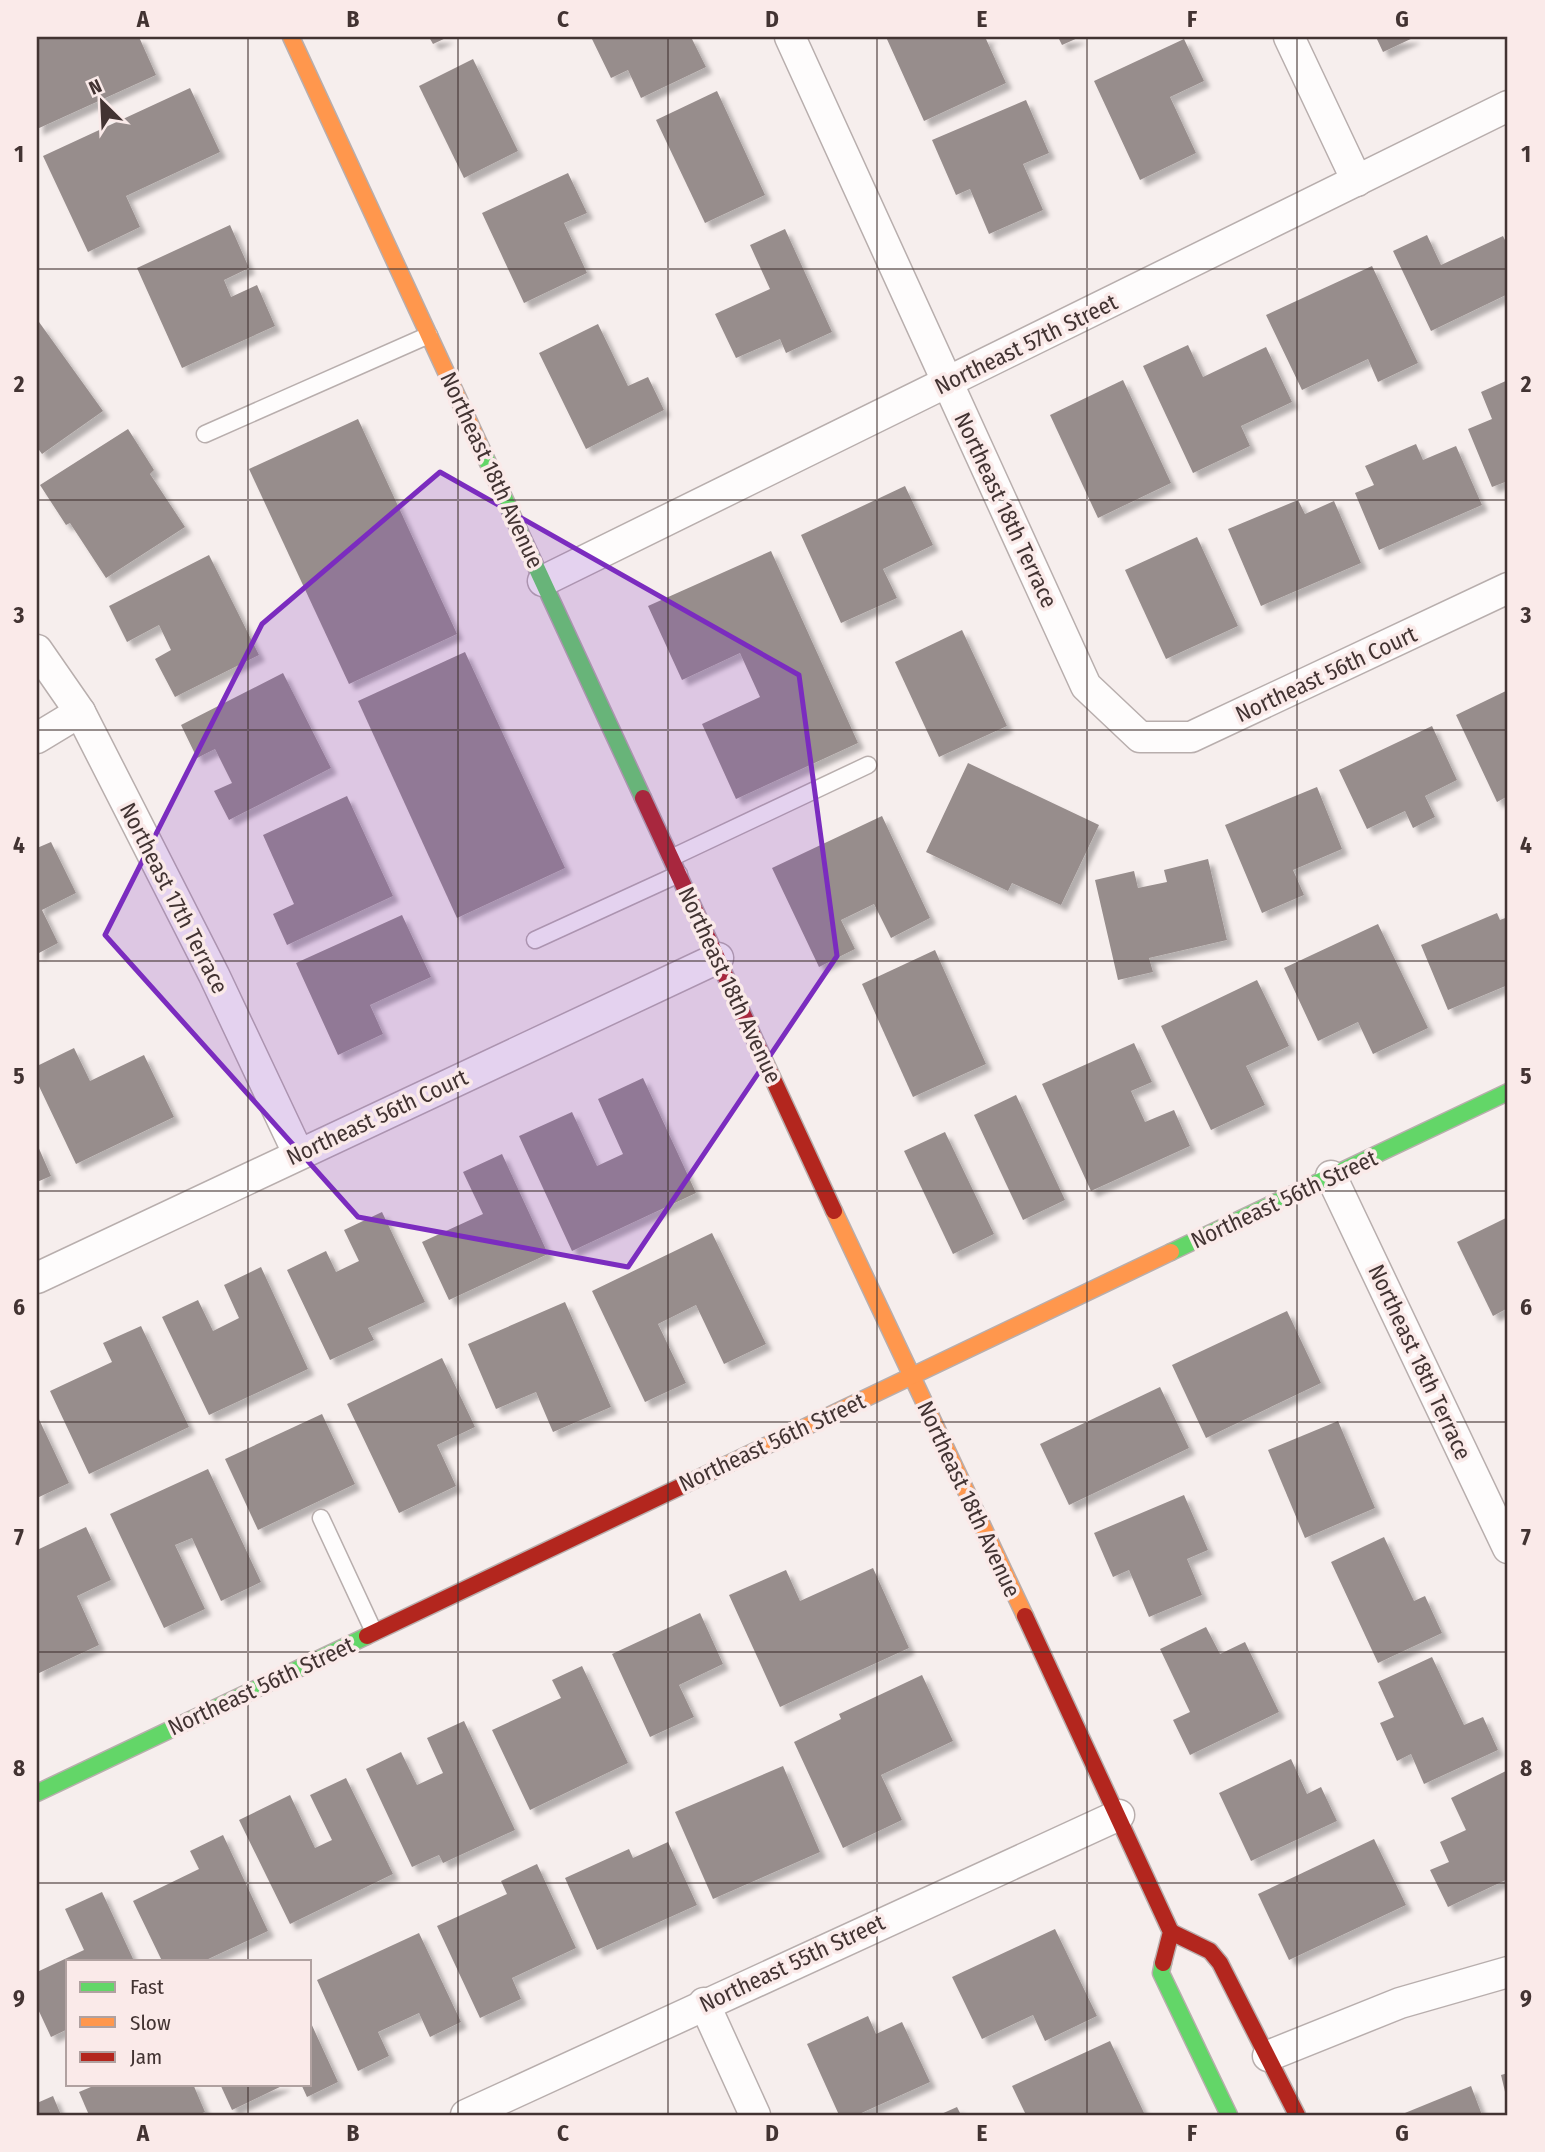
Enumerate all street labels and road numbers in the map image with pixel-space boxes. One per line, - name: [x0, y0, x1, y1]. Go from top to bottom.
- street label: Northeast 57th Street: [930, 287, 1122, 400]
- street label: Northeast 18th Avenue: [434, 367, 550, 573]
- street label: Northeast 18th Terrace: [948, 408, 1064, 612]
- street label: Northeast 56th Court: [1231, 620, 1421, 728]
- street label: Northeast 17th Terrace: [114, 798, 234, 998]
- street label: Northeast 18th Avenue: [672, 882, 788, 1088]
- street label: Northeast 56th Court: [282, 1063, 472, 1171]
- street label: Northeast 56th Street: [1186, 1143, 1382, 1254]
- street label: Northeast 18th Terrace: [1362, 1260, 1478, 1464]
- street label: Northeast 56th Street: [674, 1386, 870, 1497]
- street label: Northeast 18th Avenue: [911, 1396, 1027, 1602]
- street label: Northeast 56th Street: [163, 1630, 359, 1741]
- street label: Northeast 55th Street: [695, 1908, 890, 2018]

